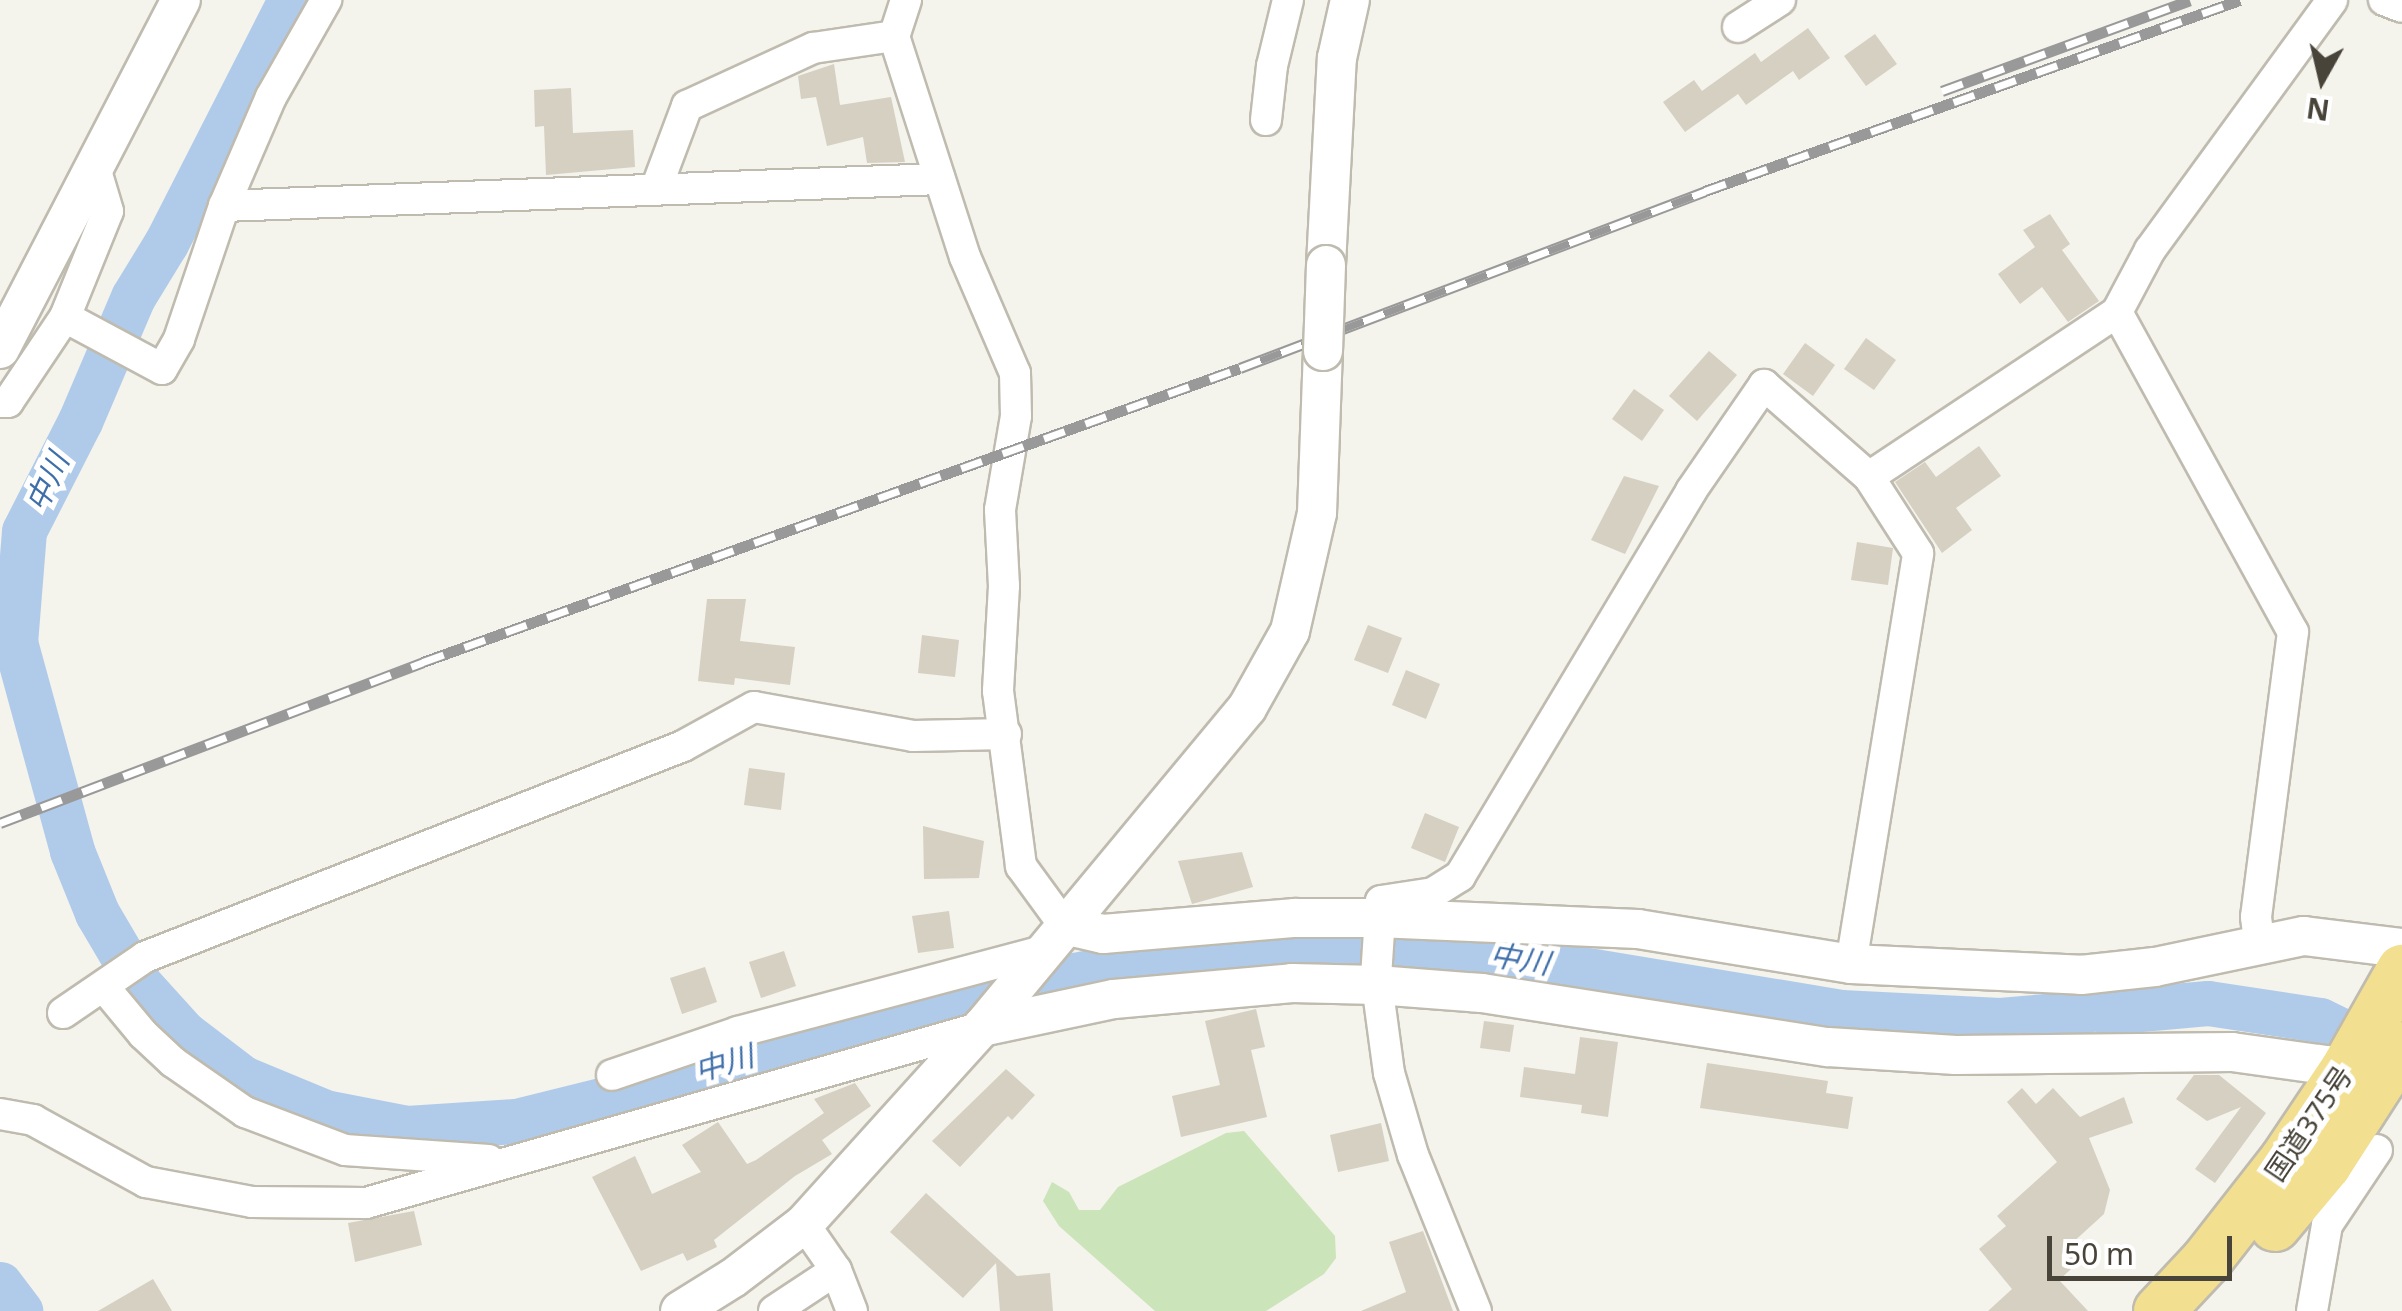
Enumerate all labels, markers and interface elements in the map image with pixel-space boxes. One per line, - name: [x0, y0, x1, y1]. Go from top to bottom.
- north arrow: [2272, 30, 2372, 130]
- text: N: [2304, 89, 2332, 130]
- water label: 中川: [18, 447, 76, 517]
- water label: 中川: [1488, 937, 1552, 981]
- water label: 中川: [690, 1037, 758, 1089]
- street label: 国道375号: [2257, 1059, 2359, 1187]
- scale bar: [2052, 1216, 2237, 1278]
- text: 50 m: [2064, 1233, 2134, 1274]

